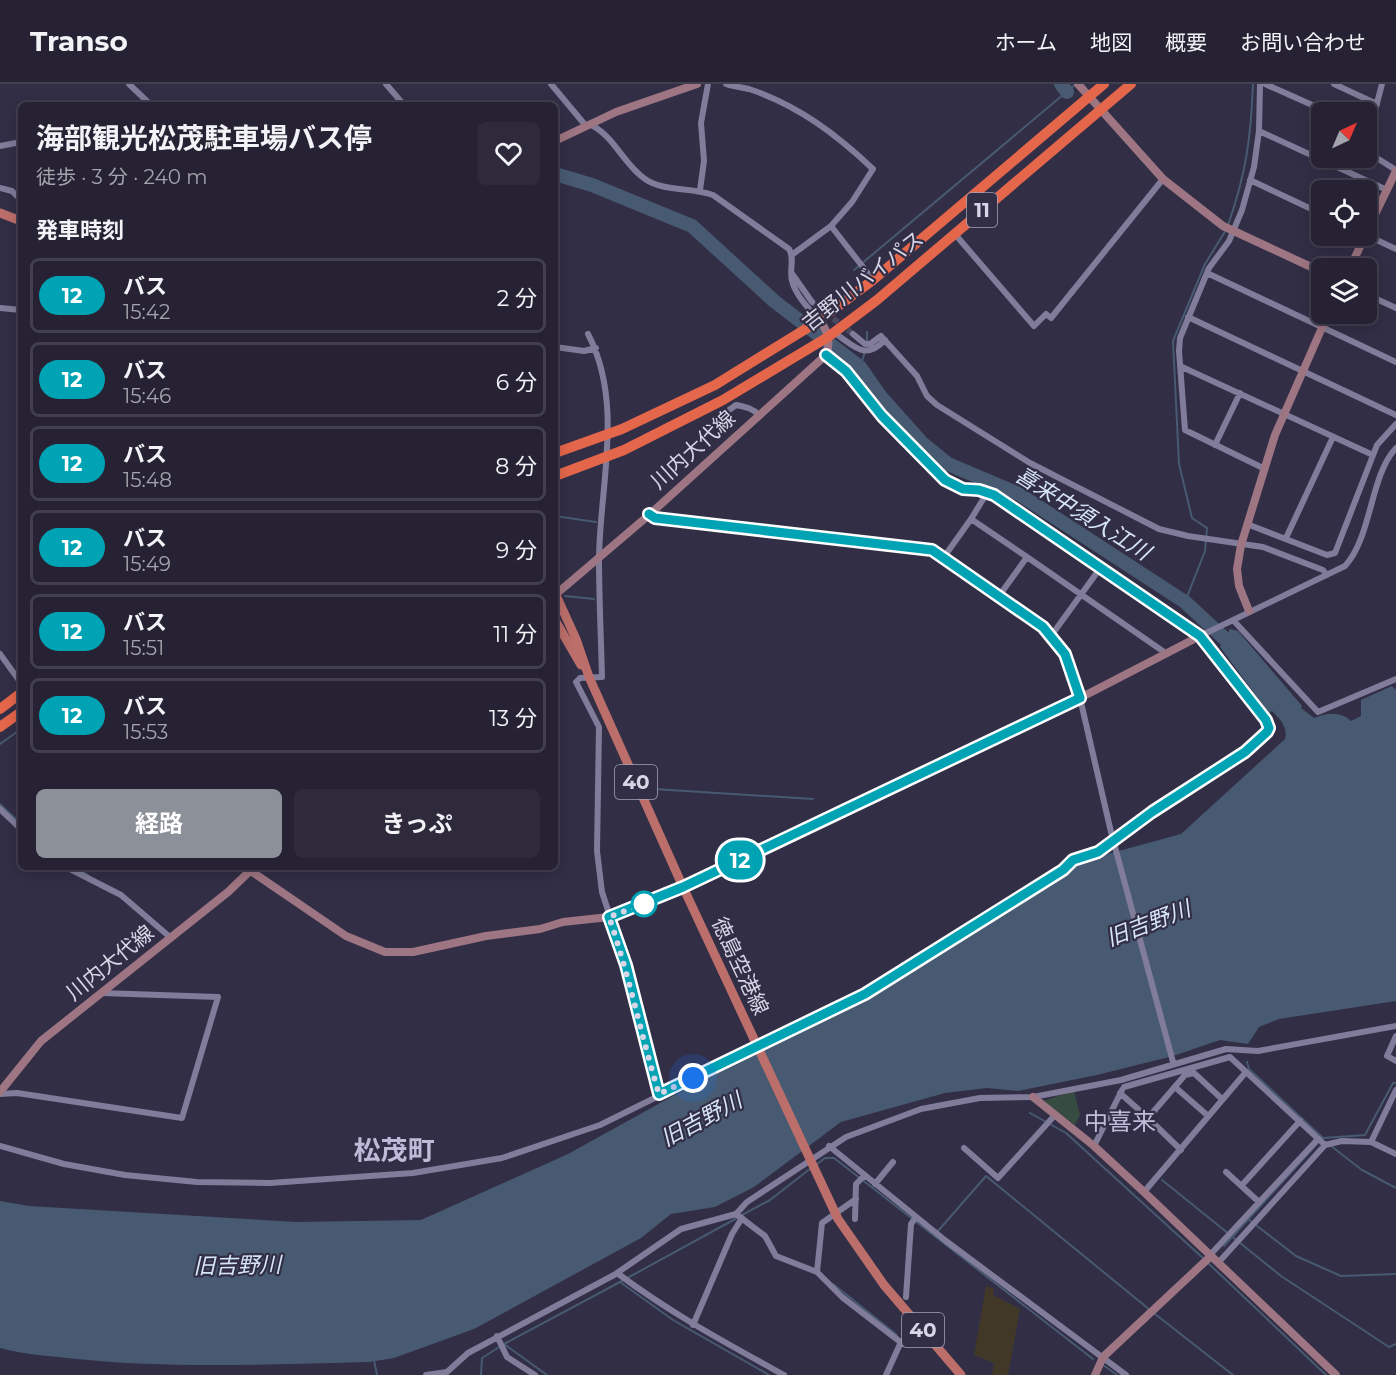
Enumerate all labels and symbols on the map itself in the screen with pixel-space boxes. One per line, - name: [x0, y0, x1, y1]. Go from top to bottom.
- north arrow: [1311, 102, 1377, 168]
- road number: 11: [967, 193, 997, 227]
- street label: 吉野川バイパス: [797, 226, 928, 336]
- street label: 川内大代線: [645, 405, 740, 494]
- water label: 喜来中須入江川: [1010, 461, 1157, 567]
- road number: 40: [615, 765, 657, 799]
- line badge: 12: [713, 840, 767, 880]
- unlabelled marker: [631, 891, 657, 917]
- water label: 旧吉野川: [1102, 894, 1196, 952]
- street label: 徳島空港線: [707, 913, 774, 1019]
- street label: 川内大代線: [61, 920, 158, 1005]
- your location: [678, 1063, 708, 1093]
- water label: 旧吉野川: [656, 1086, 748, 1152]
- district label: 中喜来: [1084, 1107, 1156, 1136]
- district label: 松茂町: [354, 1134, 435, 1167]
- water label: 旧吉野川: [193, 1251, 283, 1280]
- road number: 40: [902, 1313, 944, 1347]

